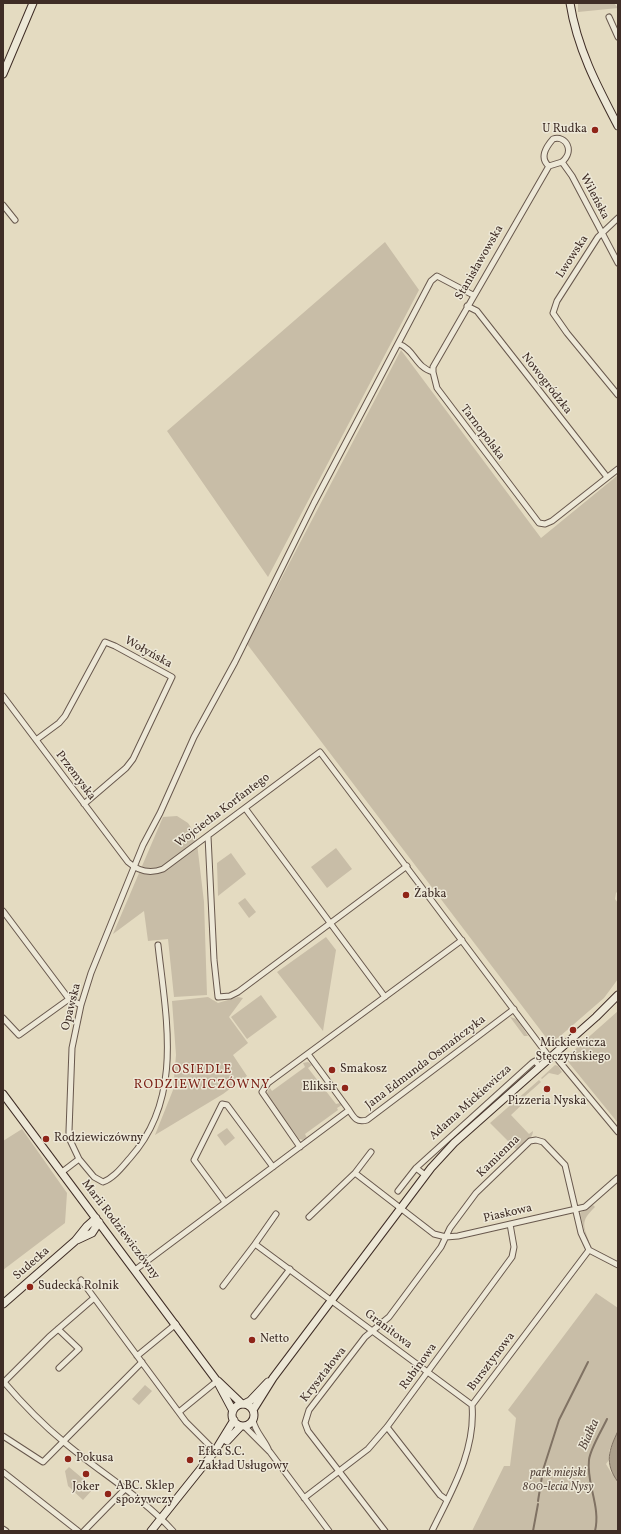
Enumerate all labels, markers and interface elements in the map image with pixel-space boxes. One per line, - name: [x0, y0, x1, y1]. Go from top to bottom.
- place label: U Rudka: [542, 123, 587, 137]
- marker: U Rudka: [590, 125, 600, 135]
- street label: Wileńska: [576, 172, 612, 222]
- street label: Stanisławowska: [453, 223, 507, 303]
- street label: Lwowska: [554, 233, 592, 281]
- street label: Nowogródzka: [518, 351, 574, 417]
- street label: Tarnopolska: [457, 403, 507, 463]
- street label: Wołyńska: [122, 634, 174, 672]
- street label: Przemyska: [52, 749, 98, 803]
- street label: Wojciecha Korfantego: [173, 771, 273, 851]
- place label: Żabka: [414, 888, 447, 902]
- marker: Żabka: [401, 890, 411, 900]
- street label: Opawska: [59, 982, 85, 1032]
- street label: Jana Edmunda Osmańczyka: [363, 1013, 489, 1113]
- marker: Mickiewicza Stęczyńskiego: [568, 1025, 578, 1035]
- place label: Mickiewicza Stęczyńskiego: [536, 1037, 610, 1065]
- street label: Adama Mickiewicza: [427, 1062, 515, 1144]
- district label: OSIEDLE RODZIEWICZÓWNY: [134, 1063, 270, 1094]
- place label: Smakosz: [340, 1063, 387, 1077]
- marker: Smakosz: [327, 1065, 337, 1075]
- place label: Eliksir: [302, 1081, 337, 1095]
- marker: Eliksir: [340, 1083, 350, 1093]
- marker: Pizzeria Nyska: [542, 1084, 552, 1094]
- place label: Pizzeria Nyska: [508, 1095, 586, 1109]
- place label: Rodziewiczówny: [54, 1132, 143, 1146]
- street label: Kamienna: [474, 1133, 524, 1181]
- marker: Rodziewiczówny: [41, 1134, 51, 1144]
- street label: Marii Rodziewiczówny: [78, 1177, 162, 1283]
- street label: Piaskowa: [482, 1201, 534, 1227]
- street label: Sudecka: [11, 1244, 53, 1284]
- place label: Sudecka Rolnik: [38, 1280, 119, 1294]
- marker: Sudecka Rolnik: [25, 1282, 35, 1292]
- street label: Granitowa: [361, 1307, 415, 1353]
- street label: Bursztynowa: [465, 1330, 519, 1394]
- place label: Netto: [260, 1333, 289, 1347]
- marker: Netto: [247, 1335, 257, 1345]
- street label: Rubinowa: [397, 1341, 441, 1393]
- street label: Kryształowa: [298, 1345, 350, 1405]
- water label: Białka: [576, 1417, 604, 1453]
- place label: Efka S.C. Zakład Usługowy: [198, 1446, 289, 1474]
- place label: Pokusa: [76, 1452, 113, 1466]
- marker: Pokusa: [63, 1454, 73, 1464]
- marker: Efka S.C. Zakład Usługowy: [185, 1455, 195, 1465]
- park label: park miejski 800-lecia Nysy: [522, 1467, 594, 1495]
- marker: Joker: [81, 1469, 91, 1479]
- place label: ABC. Sklep spożywczy: [116, 1480, 174, 1508]
- place label: Joker: [72, 1481, 100, 1495]
- marker: ABC. Sklep spożywczy: [103, 1489, 113, 1499]

